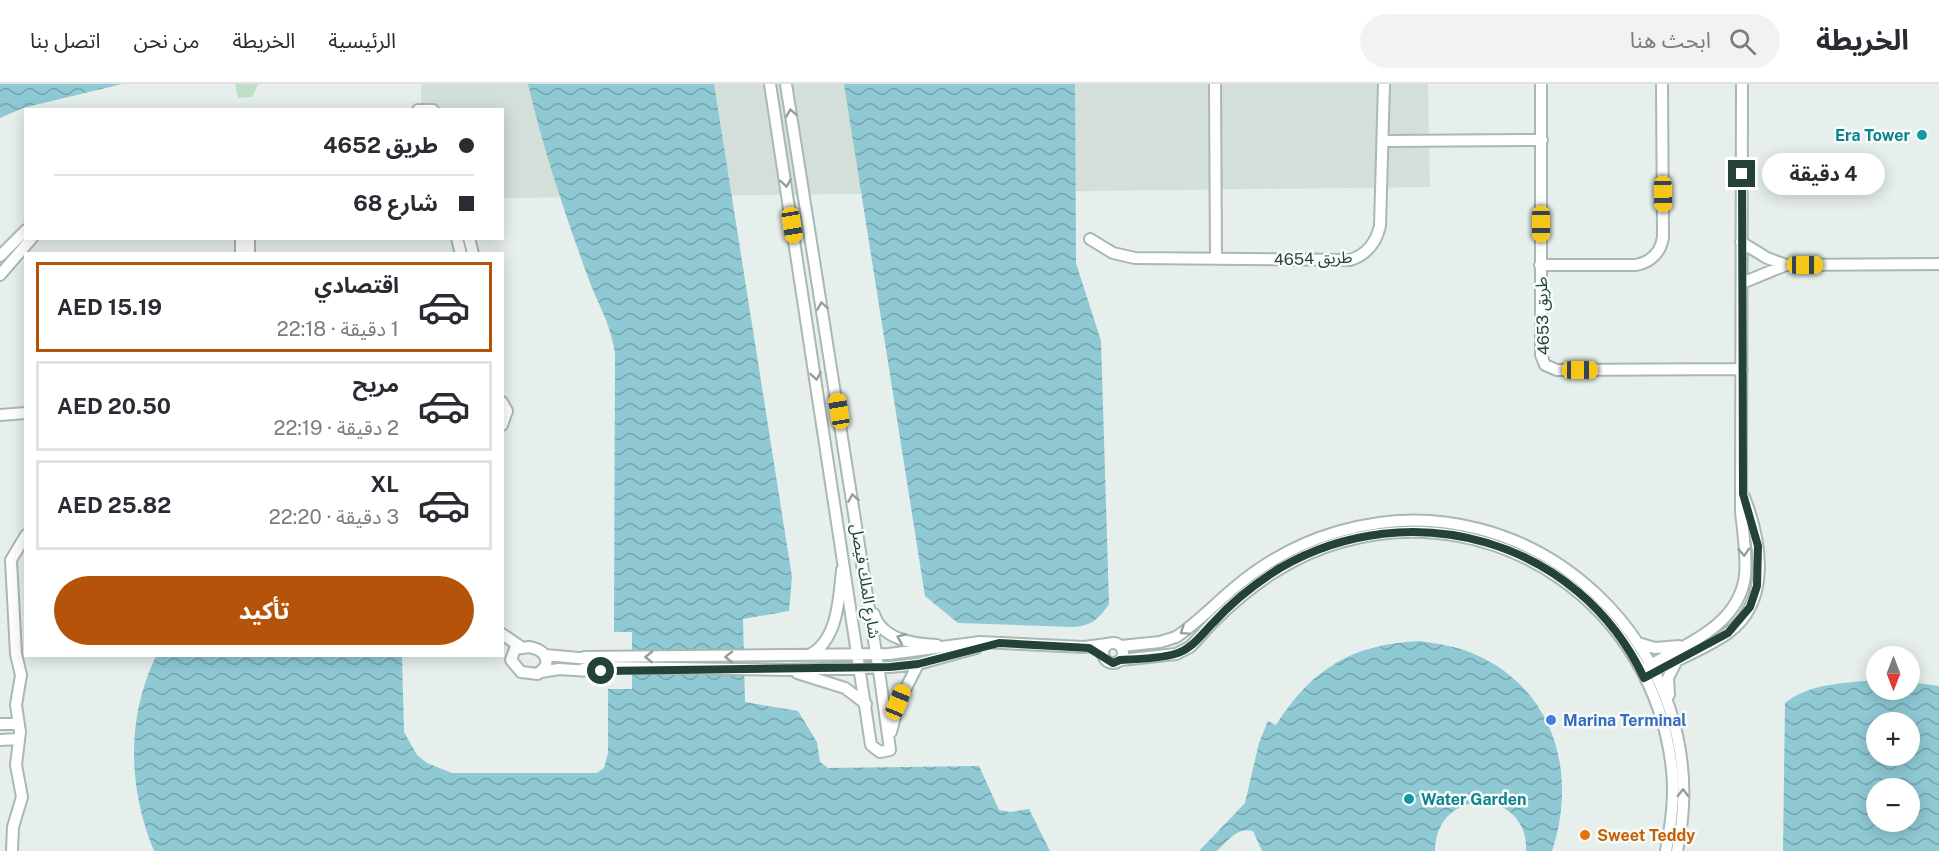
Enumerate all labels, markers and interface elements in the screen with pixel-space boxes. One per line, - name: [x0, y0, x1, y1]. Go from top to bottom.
- search box: [1360, 14, 1780, 68]
- text: الخريطة: [1816, 23, 1909, 56]
- icon: search: [1726, 25, 1759, 58]
- text: ابحث هنا: [1630, 27, 1711, 53]
- text: اتصل بنا: [30, 28, 101, 53]
- text: من نحن: [134, 28, 199, 53]
- text: الخريطة: [232, 28, 295, 53]
- text: الرئيسية: [328, 28, 396, 53]
- one-way arrow: [785, 108, 798, 118]
- place label: Era Tower: [1835, 126, 1910, 145]
- marker: Era Tower: [1915, 128, 1929, 142]
- text: طريق 4652: [323, 132, 438, 158]
- callout: 4 دقيقة: [1763, 153, 1886, 195]
- route end: [1728, 160, 1755, 187]
- text: 4 دقيقة: [1790, 162, 1857, 186]
- car: [1654, 176, 1672, 212]
- one-way arrow: [779, 179, 791, 188]
- text: شارع 68: [353, 190, 438, 216]
- car: [780, 206, 804, 244]
- car: [1532, 206, 1550, 242]
- street label: طريق 4654: [1273, 248, 1353, 270]
- car: [1787, 256, 1823, 274]
- text: اقتصادي: [314, 272, 399, 298]
- street label: طريق 4653: [1532, 276, 1554, 356]
- icon: car: [417, 280, 471, 334]
- text: AED 15.19: [57, 294, 162, 320]
- one-way arrow: [816, 301, 829, 311]
- text: 1 دقيقة · 22:18: [277, 317, 399, 341]
- car: [1562, 361, 1598, 379]
- text: مريح: [353, 371, 399, 397]
- one-way arrow: [809, 371, 821, 381]
- icon: car: [417, 379, 471, 433]
- car: [827, 392, 851, 430]
- text: AED 20.50: [57, 393, 171, 419]
- text: 2 دقيقة · 22:19: [273, 416, 399, 440]
- text: XL: [371, 471, 399, 497]
- icon: car: [417, 478, 471, 532]
- text: AED 25.82: [57, 492, 171, 518]
- one-way arrow: [847, 493, 859, 503]
- text: 3 دقيقة · 22:20: [269, 505, 399, 529]
- street label: شارع الملك فيصل: [844, 522, 884, 640]
- one-way arrow: [1738, 547, 1751, 556]
- button: تأكيد: [54, 576, 474, 645]
- one-way arrow: [1180, 624, 1190, 636]
- one-way arrow: [896, 633, 907, 645]
- north arrow: [1866, 646, 1920, 700]
- map controls: [1866, 646, 1920, 832]
- one-way arrow: [725, 650, 734, 663]
- one-way arrow: [645, 651, 654, 663]
- route start: [587, 657, 614, 684]
- car: [883, 682, 913, 722]
- place label: Marina Terminal: [1563, 711, 1687, 730]
- button: +: [1866, 712, 1920, 766]
- marker: Marina Terminal: [1544, 713, 1558, 727]
- button: −: [1866, 778, 1920, 832]
- one-way arrow: [1677, 788, 1689, 797]
- place label: Water Garden: [1421, 790, 1526, 809]
- marker: Water Garden: [1402, 792, 1416, 806]
- place label: Sweet Teddy: [1597, 826, 1695, 845]
- marker: Sweet Teddy: [1578, 828, 1592, 842]

